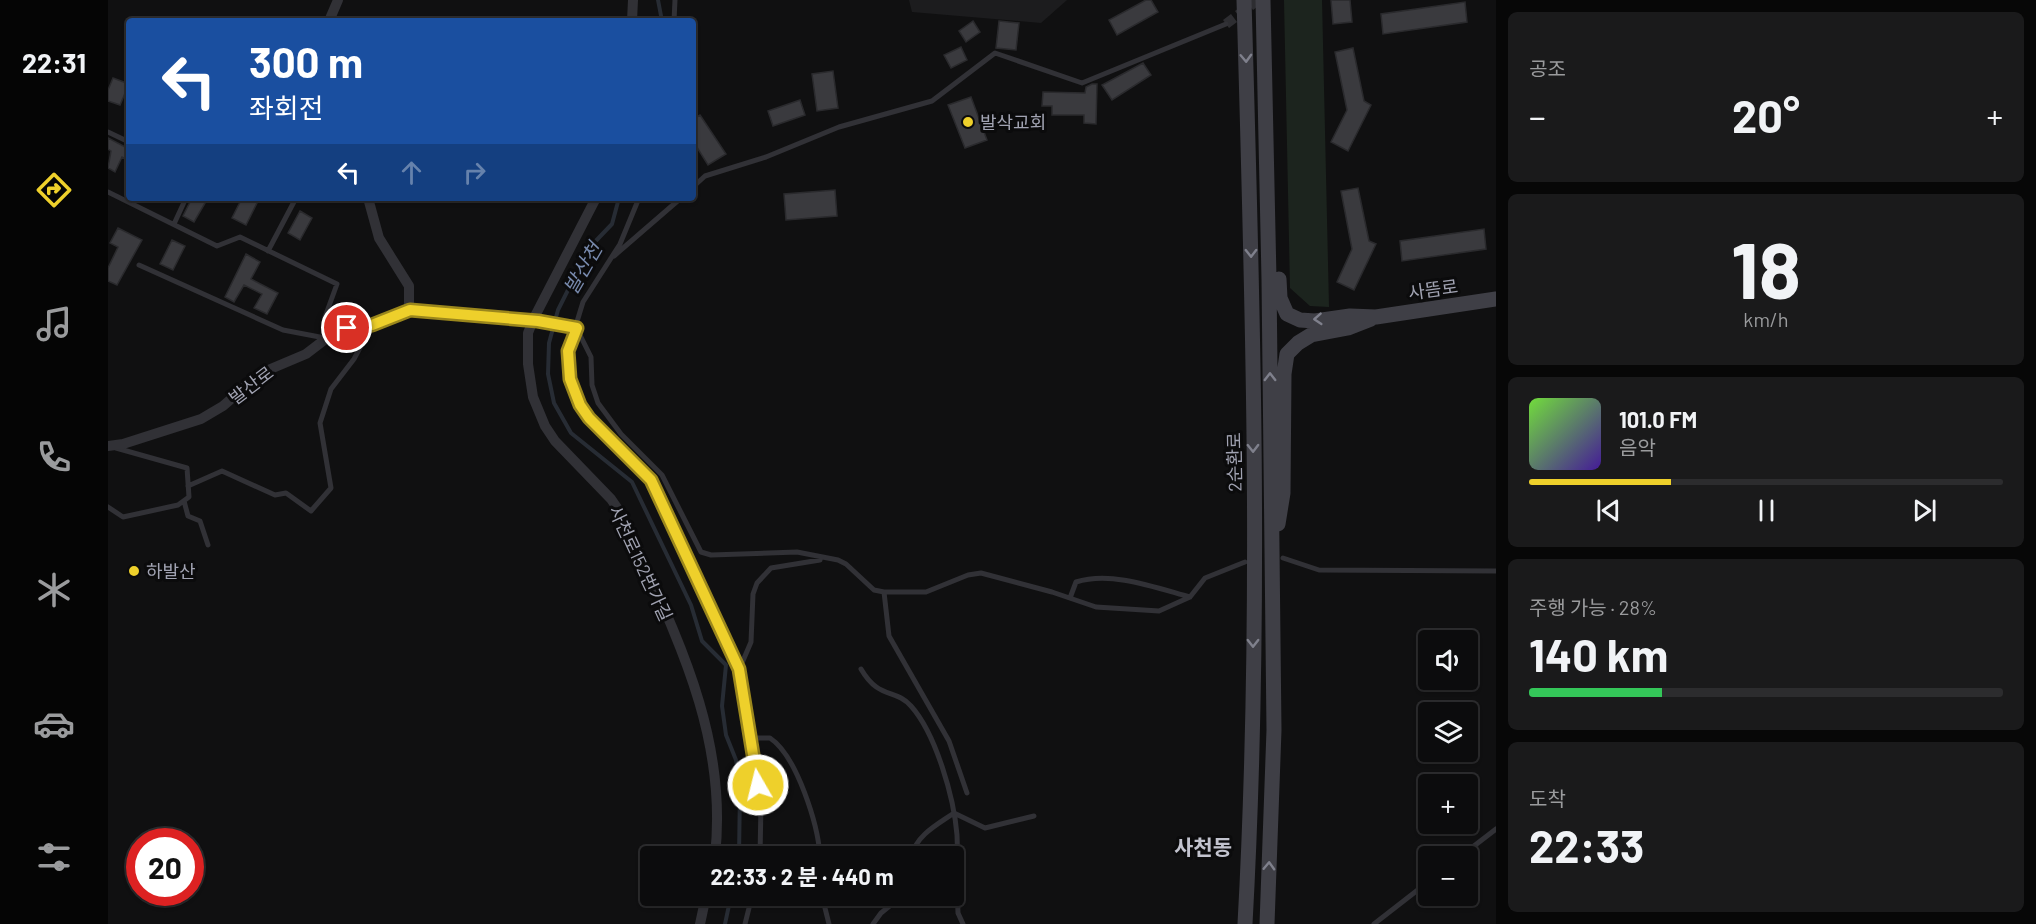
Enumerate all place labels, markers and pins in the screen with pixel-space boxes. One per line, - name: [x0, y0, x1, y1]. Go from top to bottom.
- place label: 발삭교회: [980, 111, 1046, 133]
- marker: 발삭교회: [961, 115, 975, 129]
- pin: [321, 302, 372, 353]
- place label: 하발산: [146, 560, 196, 582]
- marker: 하발산: [127, 564, 141, 578]

